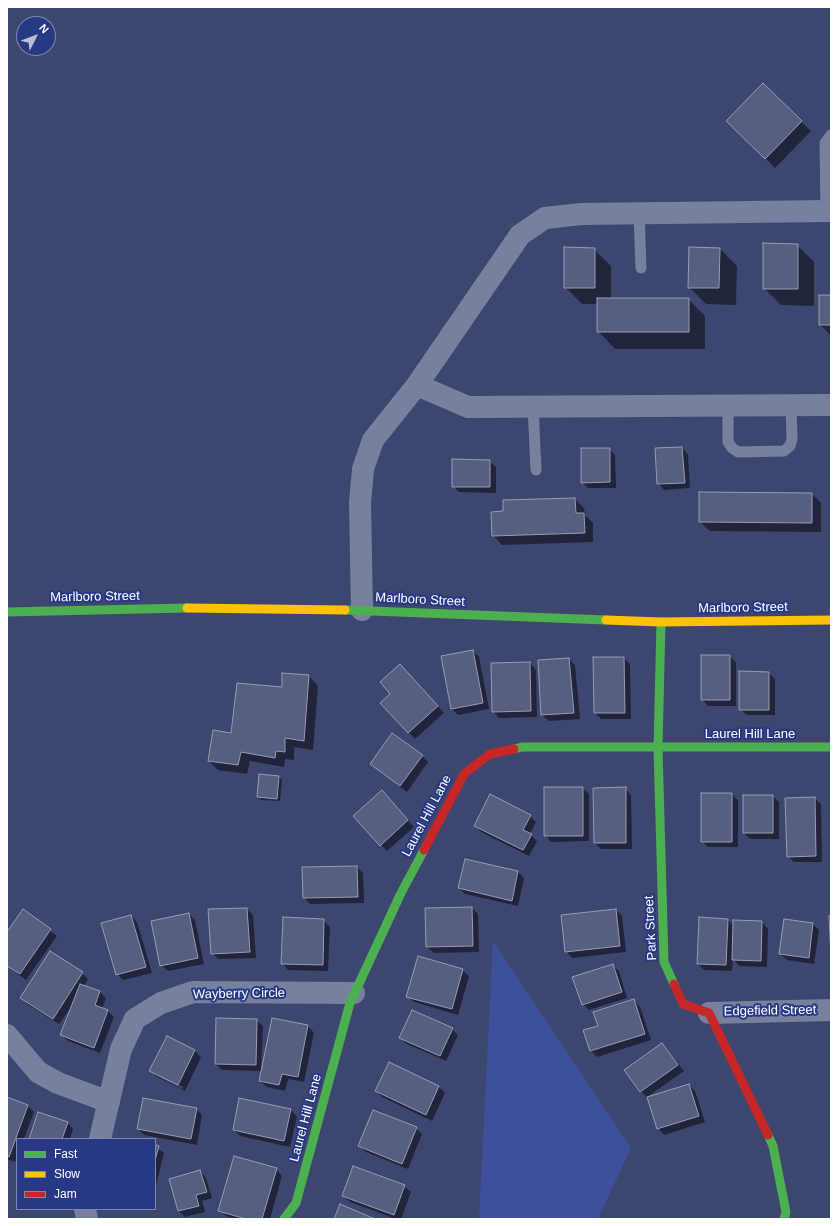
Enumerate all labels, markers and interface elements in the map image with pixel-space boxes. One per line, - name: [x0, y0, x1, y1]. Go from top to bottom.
- north arrow: [16, 16, 56, 56]
- text: N: [37, 22, 51, 36]
- street label: Marlboro Street: [50, 588, 140, 606]
- street label: Marlboro Street: [375, 590, 465, 610]
- street label: Marlboro Street: [698, 599, 788, 617]
- street label: Laurel Hill Lane: [705, 726, 795, 742]
- street label: Laurel Hill Lane: [399, 772, 455, 860]
- street label: Park Street: [642, 895, 660, 961]
- street label: Wayberry Circle: [193, 985, 285, 1003]
- street label: Edgefield Street: [724, 1002, 816, 1020]
- street label: Laurel Hill Lane: [287, 1072, 325, 1164]
- legend: [16, 1138, 156, 1210]
- text: Fast: [54, 1147, 77, 1161]
- text: Slow: [54, 1167, 80, 1181]
- text: Jam: [54, 1187, 77, 1201]

